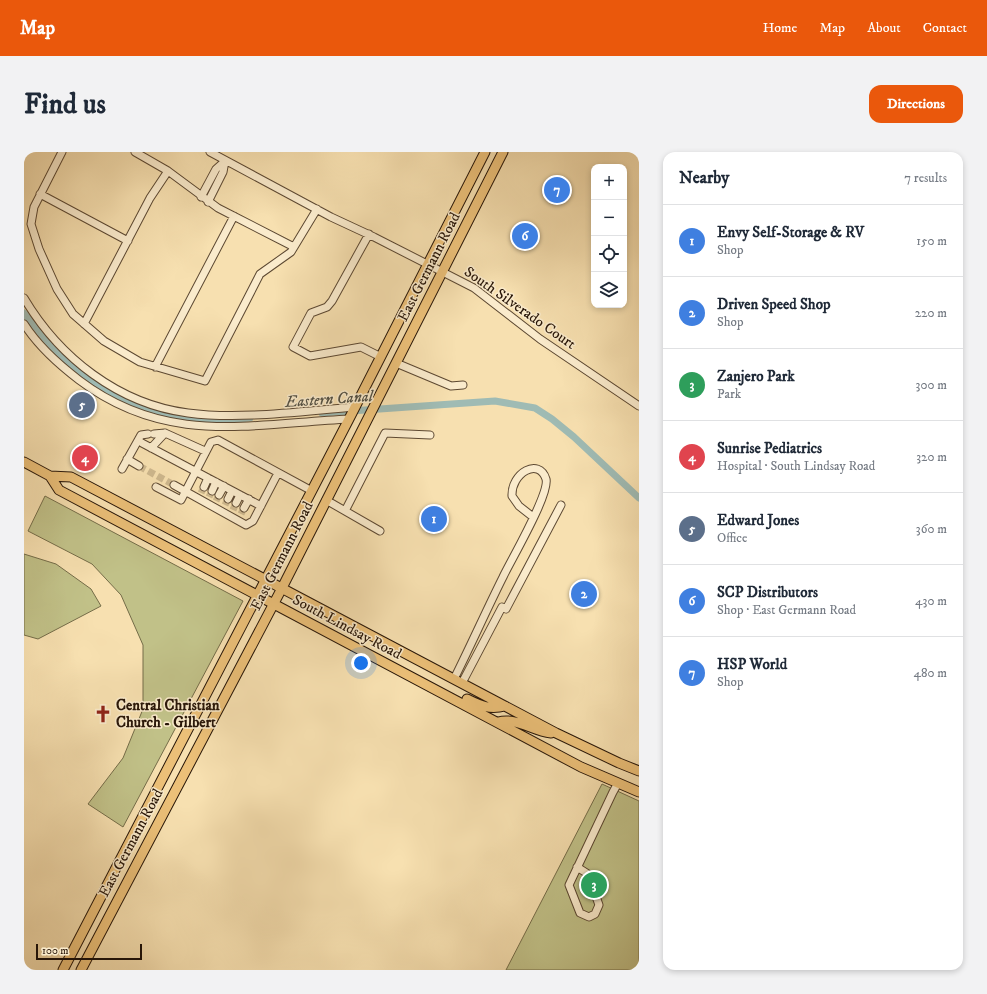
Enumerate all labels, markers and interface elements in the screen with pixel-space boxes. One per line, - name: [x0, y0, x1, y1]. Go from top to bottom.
- text: Map: [20, 17, 55, 40]
- text: Home: [763, 19, 797, 37]
- text: Map: [819, 19, 845, 37]
- text: About: [867, 19, 901, 37]
- text: Contact: [923, 19, 967, 37]
- button: Directions: [869, 85, 963, 123]
- text: Find us: [24, 87, 106, 122]
- map controls: [591, 164, 627, 308]
- button: +: [591, 164, 627, 200]
- text: Nearby: [679, 167, 729, 189]
- text: 7 results: [904, 170, 947, 186]
- pin: 7: [544, 175, 570, 205]
- button: −: [591, 200, 627, 236]
- street label: East Germann Road: [393, 209, 465, 325]
- pin: 6: [512, 221, 538, 251]
- text: Envy Self-Storage & RV: [717, 223, 864, 242]
- text: 1: [690, 233, 694, 249]
- text: 150 m: [916, 233, 947, 249]
- button: locate: [591, 236, 627, 272]
- text: Shop: [717, 242, 743, 258]
- street label: South Silverado Court: [460, 262, 580, 354]
- button: layers: [591, 272, 627, 308]
- text: Driven Speed Shop: [717, 295, 830, 314]
- text: 2: [689, 305, 695, 321]
- text: 220 m: [915, 305, 947, 321]
- text: Shop: [717, 314, 743, 330]
- text: Zanjero Park: [717, 367, 795, 386]
- text: 3: [690, 377, 694, 393]
- text: 300 m: [916, 377, 947, 393]
- water label: Eastern Canal: [284, 386, 375, 412]
- text: Park: [717, 386, 741, 402]
- pin: 5: [69, 390, 95, 420]
- text: Sunrise Pediatrics: [717, 439, 822, 458]
- pin: 4: [72, 443, 98, 473]
- text: 4: [688, 449, 696, 465]
- text: 320 m: [916, 449, 947, 465]
- text: Hospital · South Lindsay Road: [717, 458, 875, 474]
- street label: East Germann Road: [246, 498, 318, 614]
- pin: 1: [421, 504, 447, 534]
- text: Edward Jones: [717, 511, 799, 530]
- text: 5: [689, 521, 695, 537]
- text: 360 m: [916, 521, 947, 537]
- text: Office: [717, 530, 747, 546]
- pin: 2: [571, 579, 597, 609]
- text: SCP Distributors: [717, 583, 818, 602]
- street label: South Lindsay Road: [289, 590, 405, 664]
- text: 6: [689, 593, 695, 609]
- text: 430 m: [915, 593, 947, 609]
- text: Shop · East Germann Road: [717, 602, 856, 618]
- your location: [351, 653, 371, 673]
- text: HSP World: [717, 655, 787, 674]
- text: 7: [689, 665, 695, 681]
- text: 480 m: [913, 665, 947, 681]
- text: Shop: [717, 674, 743, 690]
- place label: Central Christian Church - Gilbert: [116, 696, 220, 732]
- church icon: Central Christian Church - Gilbert: [93, 704, 113, 724]
- street label: East Germann Road: [94, 785, 168, 900]
- pin: 3: [581, 870, 607, 900]
- scale bar: [36, 942, 142, 961]
- text: 100 m: [42, 944, 68, 958]

